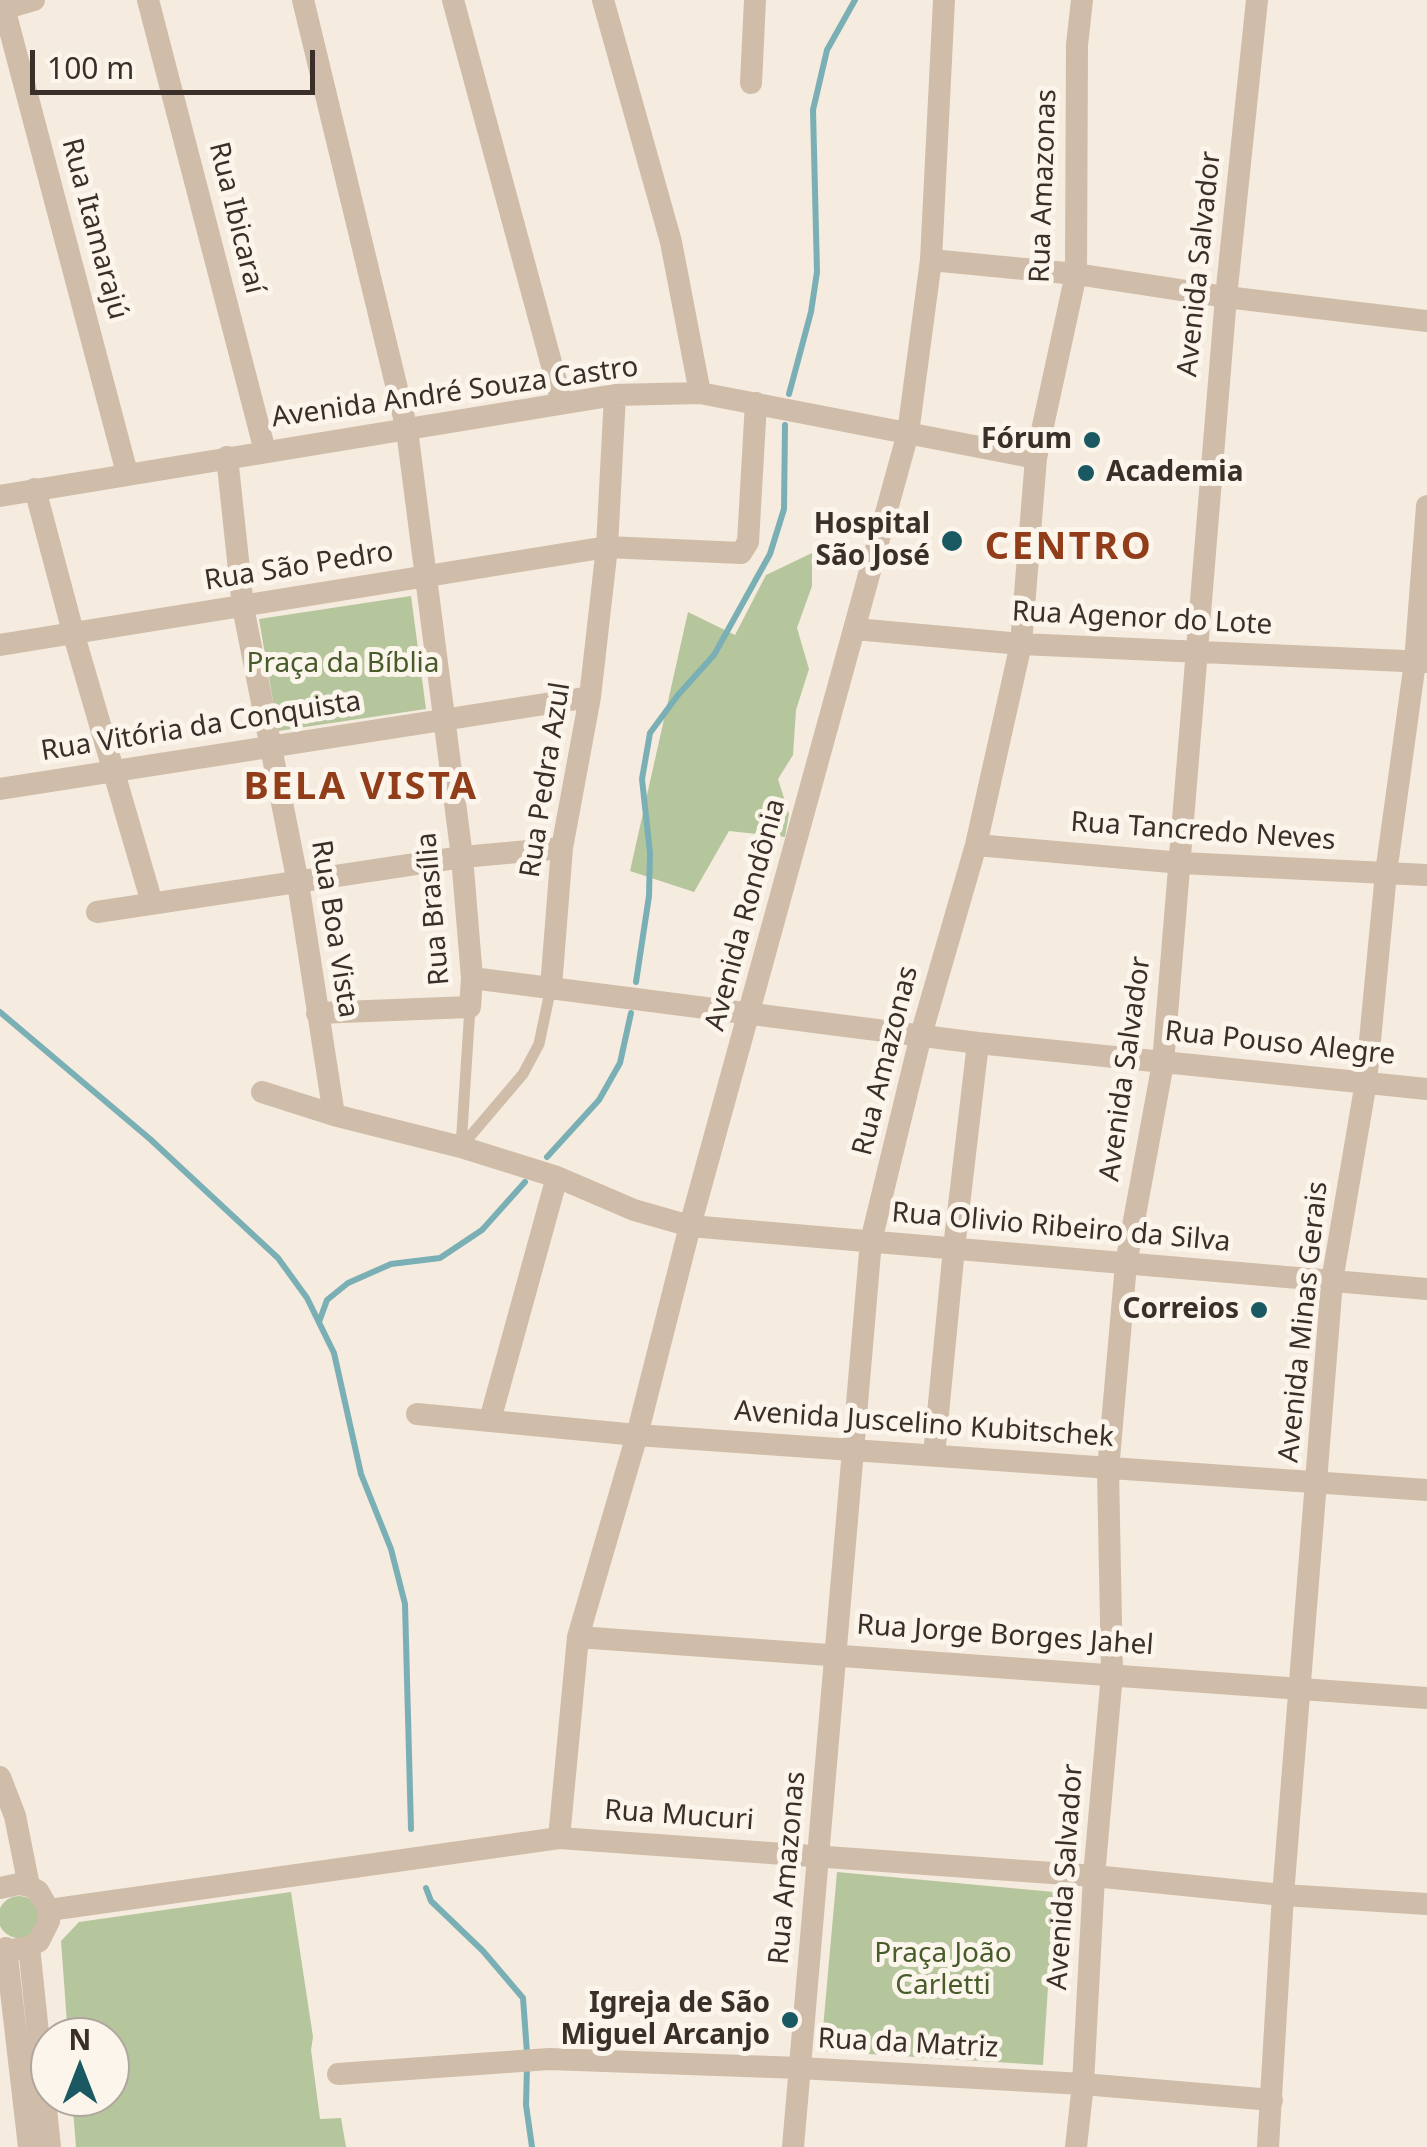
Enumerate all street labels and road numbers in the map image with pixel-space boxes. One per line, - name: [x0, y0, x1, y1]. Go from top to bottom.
- street label: Rua Amazonas: [1024, 88, 1064, 284]
- street label: Rua Itamarajú: [54, 135, 134, 323]
- street label: Rua Ibicaraí: [201, 139, 271, 297]
- street label: Avenida Salvador: [1171, 150, 1229, 378]
- street label: Avenida André Souza Castro: [270, 351, 640, 435]
- street label: Rua São Pedro: [202, 535, 396, 599]
- street label: Rua Agenor do Lote: [1011, 595, 1273, 643]
- street label: Rua Pedra Azul: [514, 680, 578, 880]
- street label: Rua Vitória da Conquista: [39, 685, 363, 769]
- street label: Avenida Rondônia: [699, 795, 793, 1035]
- street label: Rua Tancredo Neves: [1069, 806, 1337, 858]
- street label: Rua Brasília: [411, 831, 457, 987]
- street label: Rua Boa Vista: [303, 838, 365, 1020]
- street label: Avenida Salvador: [1094, 954, 1158, 1184]
- street label: Rua Amazonas: [846, 963, 926, 1159]
- street label: Rua Pouso Alegre: [1163, 1015, 1397, 1073]
- street label: Avenida Minas Gerais: [1273, 1180, 1335, 1464]
- street label: Rua Olivio Ribeiro da Silva: [890, 1196, 1232, 1260]
- street label: Avenida Juscelino Kubitschek: [733, 1395, 1115, 1455]
- street label: Rua Jorge Borges Jahel: [855, 1609, 1155, 1663]
- street label: Avenida Salvador: [1041, 1763, 1091, 1991]
- street label: Rua Amazonas: [763, 1770, 813, 1966]
- street label: Rua Mucuri: [603, 1794, 755, 1838]
- street label: Rua da Matriz: [817, 2022, 999, 2066]

